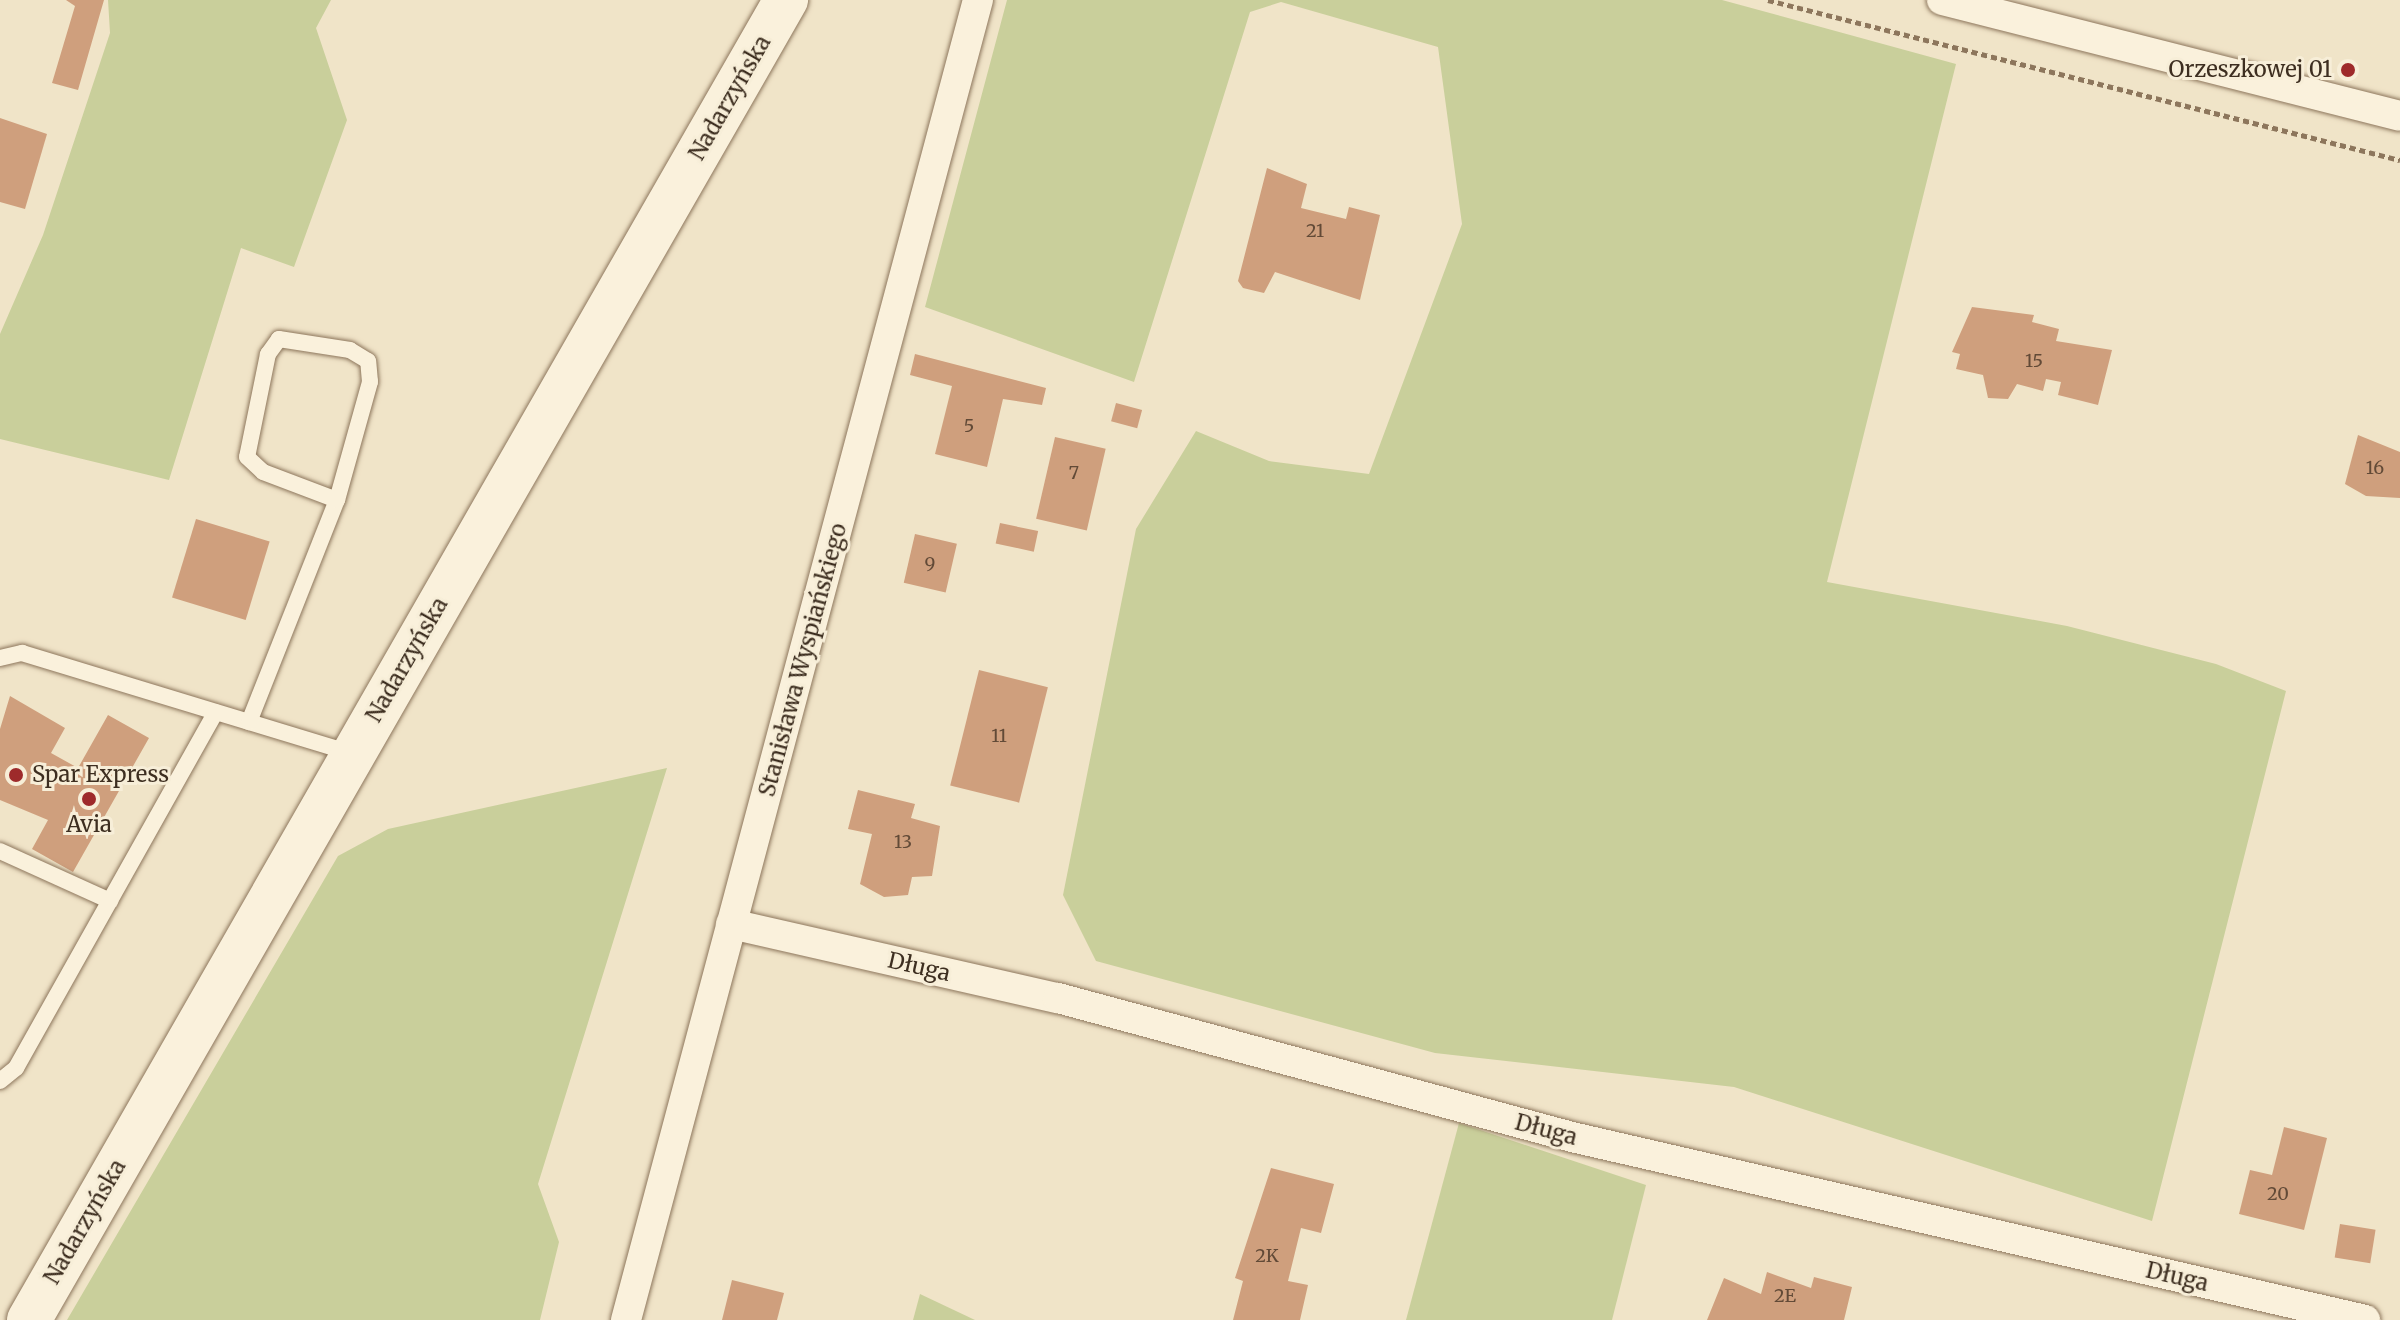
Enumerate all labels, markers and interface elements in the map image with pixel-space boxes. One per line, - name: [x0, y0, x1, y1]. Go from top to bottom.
- street label: Nadarzyńska: [684, 31, 776, 165]
- place label: Orzeszkowej 01: [2168, 57, 2332, 83]
- marker: Orzeszkowej 01: [2339, 61, 2357, 79]
- house number: 21: [1306, 220, 1324, 242]
- house number: 15: [2025, 350, 2043, 372]
- house number: 5: [964, 415, 974, 437]
- house number: 16: [2366, 457, 2384, 479]
- house number: 7: [1069, 462, 1079, 484]
- street label: Stanisława Wyspiańskiego: [754, 521, 852, 799]
- house number: 9: [925, 553, 935, 575]
- street label: Nadarzyńska: [361, 593, 453, 727]
- house number: 11: [991, 725, 1007, 747]
- place label: Spar Express: [32, 762, 169, 788]
- marker: Spar Express: [7, 766, 25, 784]
- marker: Avia: [80, 790, 98, 808]
- place label: Avia: [66, 812, 112, 838]
- house number: 13: [894, 831, 912, 853]
- street label: Długa: [885, 947, 953, 987]
- street label: Długa: [1512, 1109, 1580, 1151]
- street label: Nadarzyńska: [39, 1155, 131, 1289]
- house number: 20: [2267, 1183, 2289, 1205]
- house number: 2K: [1255, 1245, 1279, 1267]
- street label: Długa: [2143, 1257, 2211, 1297]
- house number: 2E: [1774, 1285, 1796, 1307]

